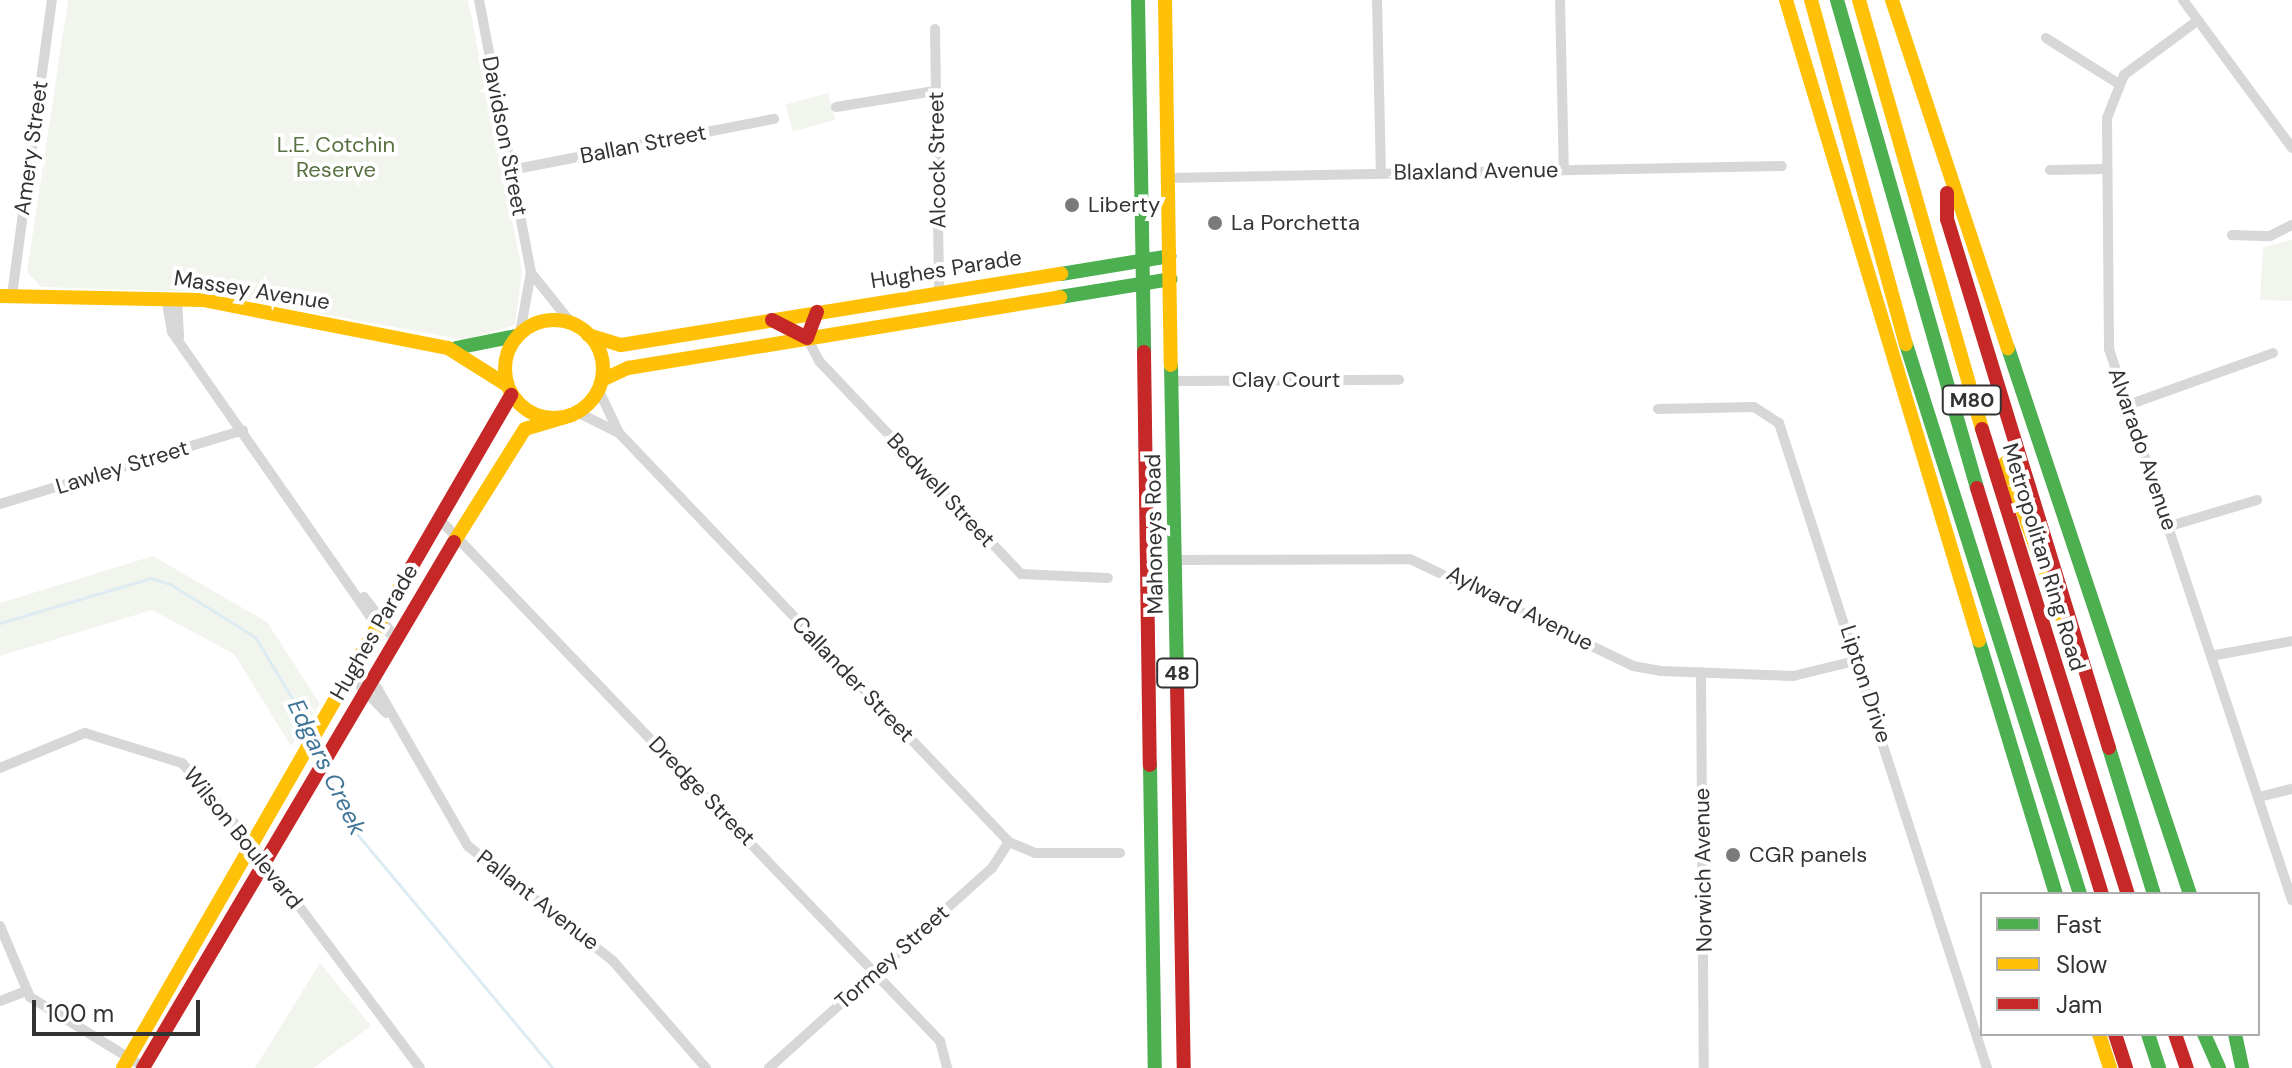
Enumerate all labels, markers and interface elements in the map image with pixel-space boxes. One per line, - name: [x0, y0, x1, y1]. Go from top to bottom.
- street label: Davidson Street: [477, 54, 533, 218]
- street label: Amery Street: [9, 79, 53, 217]
- street label: Alcock Street: [923, 91, 951, 229]
- street label: Ballan Street: [578, 119, 708, 169]
- park label: L.E. Cotchin Reserve: [277, 131, 395, 182]
- street label: Blaxland Avenue: [1393, 156, 1559, 186]
- place label: Liberty: [1088, 192, 1160, 218]
- marker: Liberty: [1063, 196, 1081, 214]
- place label: La Porchetta: [1231, 210, 1360, 236]
- marker: La Porchetta: [1206, 214, 1224, 232]
- street label: Hughes Parade: [869, 244, 1023, 294]
- street label: Massey Avenue: [172, 265, 332, 315]
- street label: Alvarado Avenue: [2103, 364, 2183, 534]
- street label: Clay Court: [1232, 367, 1340, 393]
- road number: M80: [1940, 384, 2004, 416]
- street label: Bedwell Street: [881, 427, 1001, 553]
- street label: Lawley Street: [52, 434, 192, 500]
- street label: Metropolitan Ring Road: [1997, 440, 2091, 674]
- street label: Mahoneys Road: [1139, 454, 1169, 614]
- street label: Hughes Parade: [324, 559, 424, 705]
- street label: Aylward Avenue: [1442, 560, 1598, 656]
- street label: Callander Street: [786, 611, 920, 747]
- street label: Lipton Drive: [1835, 622, 1897, 746]
- road number: 48: [1155, 657, 1199, 689]
- water label: Edgars Creek: [282, 694, 372, 840]
- street label: Dredge Street: [643, 731, 761, 851]
- street label: Wilson Boulevard: [178, 762, 308, 914]
- street label: Norwich Avenue: [1688, 788, 1718, 952]
- place label: CGR panels: [1749, 842, 1867, 868]
- street label: Pallant Avenue: [472, 844, 604, 956]
- marker: CGR panels: [1724, 846, 1742, 864]
- legend: [1980, 892, 2260, 1036]
- street label: Tormey Street: [830, 899, 954, 1015]
- text: Fast: [2056, 909, 2102, 940]
- text: Slow: [2056, 949, 2107, 980]
- scale bar: [36, 984, 204, 1034]
- text: Jam: [2056, 989, 2102, 1020]
- text: 100 m: [46, 998, 114, 1029]

